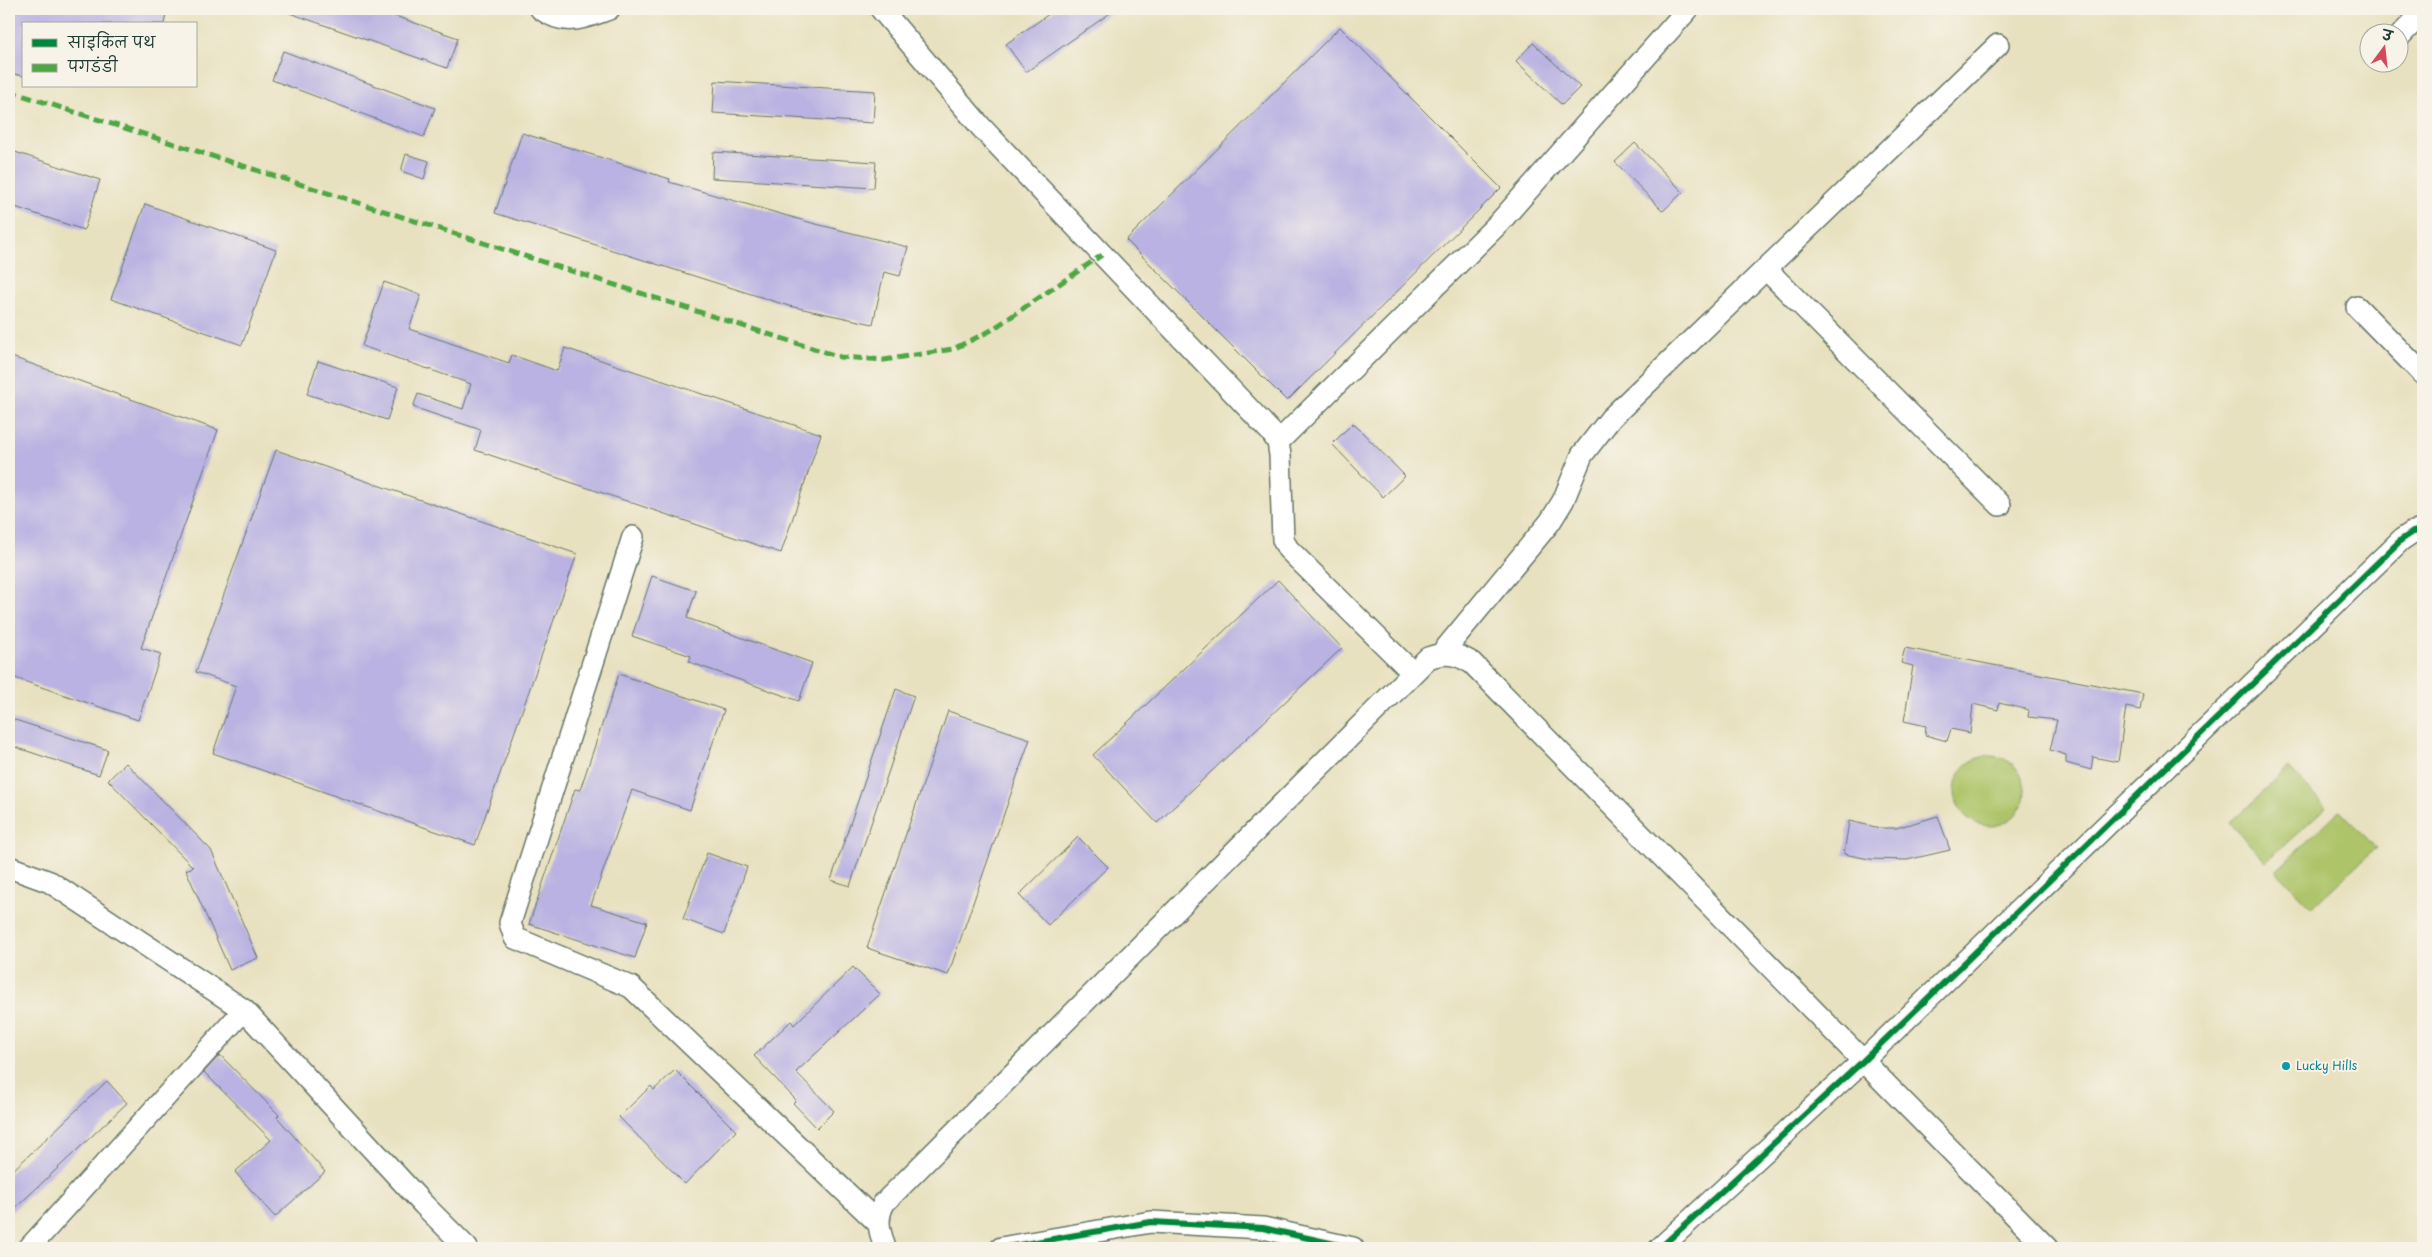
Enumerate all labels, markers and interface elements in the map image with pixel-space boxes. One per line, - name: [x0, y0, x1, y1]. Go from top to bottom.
- legend: [22, 22, 198, 88]
- north arrow: [2360, 22, 2410, 72]
- text: उ: [2378, 23, 2396, 47]
- text: साइकिल पथ: [67, 30, 156, 53]
- text: पगडंडी: [67, 54, 118, 77]
- place label: Lucky Hills: [2296, 1056, 2358, 1074]
- marker: Lucky Hills: [2280, 1060, 2292, 1072]

